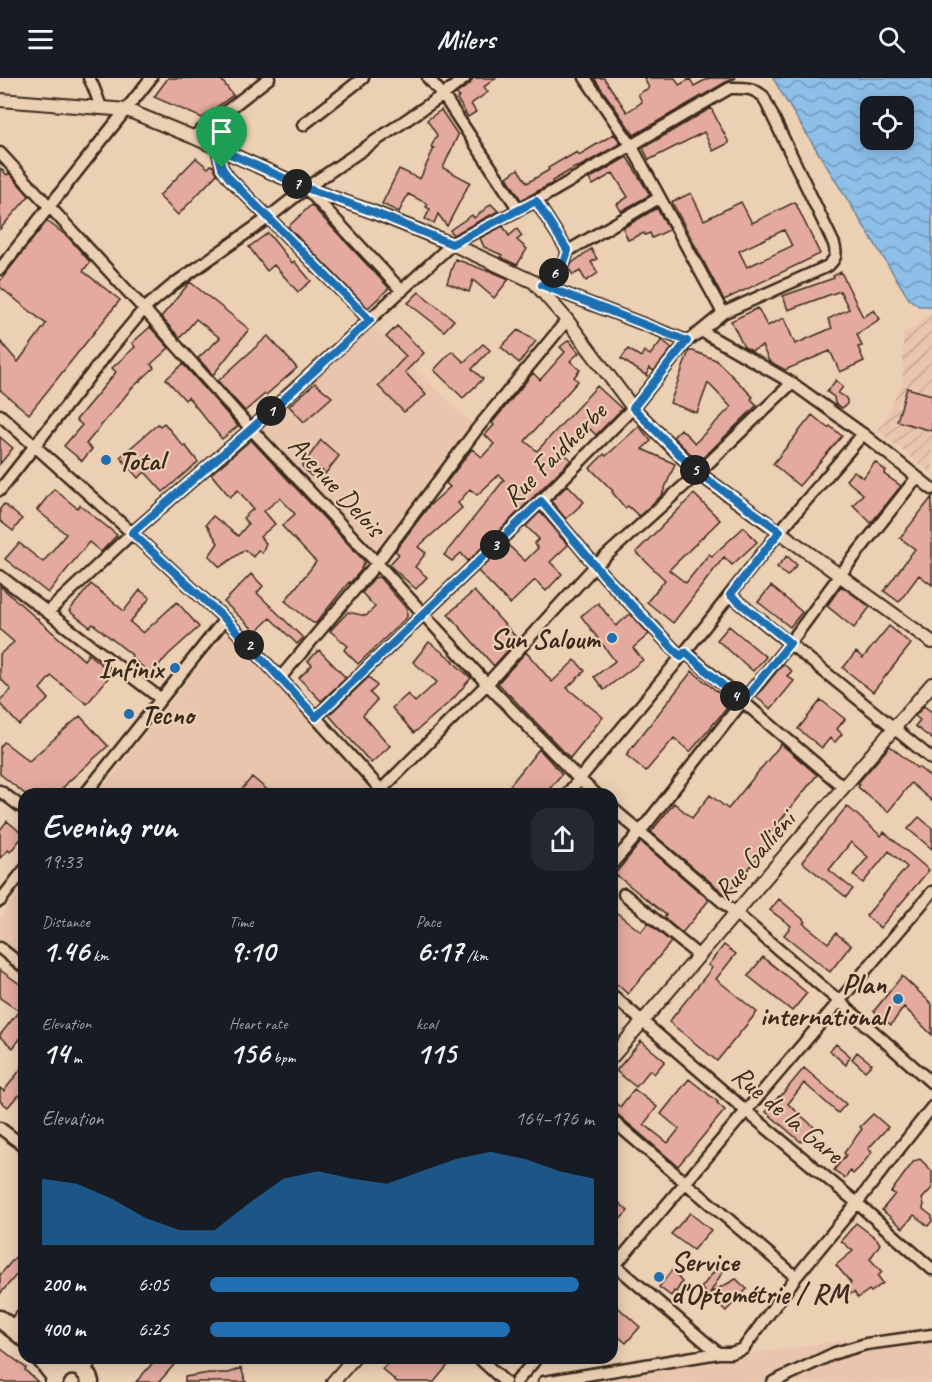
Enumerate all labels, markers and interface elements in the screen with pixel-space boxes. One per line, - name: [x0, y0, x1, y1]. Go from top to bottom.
- text: Milers: [437, 22, 495, 56]
- icon: menu: [24, 23, 57, 56]
- icon: search: [875, 23, 908, 56]
- map controls: [860, 96, 914, 150]
- button: locate: [860, 96, 914, 150]
- pin: [196, 106, 247, 168]
- icon: arrive: [205, 115, 238, 148]
- pin: 7: [282, 169, 312, 199]
- text: 7: [293, 174, 301, 194]
- pin: 6: [539, 258, 569, 288]
- text: 6: [550, 263, 558, 283]
- street label: Rue Faidherbe: [494, 393, 615, 514]
- pin: 1: [256, 396, 286, 426]
- text: 1: [267, 401, 275, 421]
- street label: Avenue Delois: [281, 428, 394, 546]
- place label: Total: [118, 443, 169, 478]
- marker: Total: [99, 453, 113, 467]
- pin: 5: [680, 455, 710, 485]
- text: 5: [692, 460, 698, 480]
- pin: 3: [480, 530, 510, 560]
- text: 3: [491, 535, 499, 555]
- place label: Sun Saloum: [490, 621, 602, 656]
- pin: 2: [234, 630, 264, 660]
- marker: Sun Saloum: [605, 631, 619, 645]
- text: 2: [245, 635, 253, 655]
- place label: Infinix: [98, 651, 165, 686]
- marker: Infinix: [168, 661, 182, 675]
- pin: 4: [720, 681, 750, 711]
- text: 4: [731, 686, 739, 706]
- place label: Tecno: [141, 697, 197, 732]
- marker: Tecno: [122, 707, 136, 721]
- street label: Rue Galliéni: [706, 800, 805, 907]
- text: Evening run: [42, 805, 177, 847]
- button: share: [531, 808, 594, 871]
- text: 19:33: [42, 849, 82, 874]
- text: Distance: [42, 912, 90, 932]
- text: Time: [229, 912, 253, 932]
- text: Pace: [416, 912, 441, 932]
- text: 1.46: [42, 932, 89, 970]
- text: 9:10: [229, 932, 275, 970]
- text: 6:17: [416, 932, 463, 970]
- text: km: [89, 946, 109, 966]
- text: /km: [463, 946, 488, 966]
- place label: Plan international: [760, 966, 892, 1033]
- marker: Plan international: [891, 992, 905, 1006]
- text: Elevation: [42, 1014, 91, 1034]
- text: Heart rate: [229, 1014, 287, 1034]
- text: kcal: [416, 1014, 437, 1034]
- text: 14: [42, 1034, 69, 1072]
- text: 156: [229, 1034, 270, 1072]
- text: 115: [416, 1034, 456, 1072]
- text: m: [69, 1048, 82, 1068]
- text: bpm: [270, 1048, 296, 1068]
- street label: Rue de la Gare: [725, 1057, 852, 1172]
- text: Elevation: [42, 1106, 104, 1131]
- text: 164–176 m: [515, 1106, 594, 1131]
- place label: Service d'Optométrie / RM: [671, 1244, 850, 1311]
- marker: Service d'Optométrie / RM: [652, 1270, 666, 1284]
- text: 200 m: [42, 1272, 85, 1297]
- text: 6:05: [138, 1272, 169, 1297]
- text: 400 m: [42, 1317, 85, 1342]
- text: 6:25: [138, 1317, 169, 1342]

